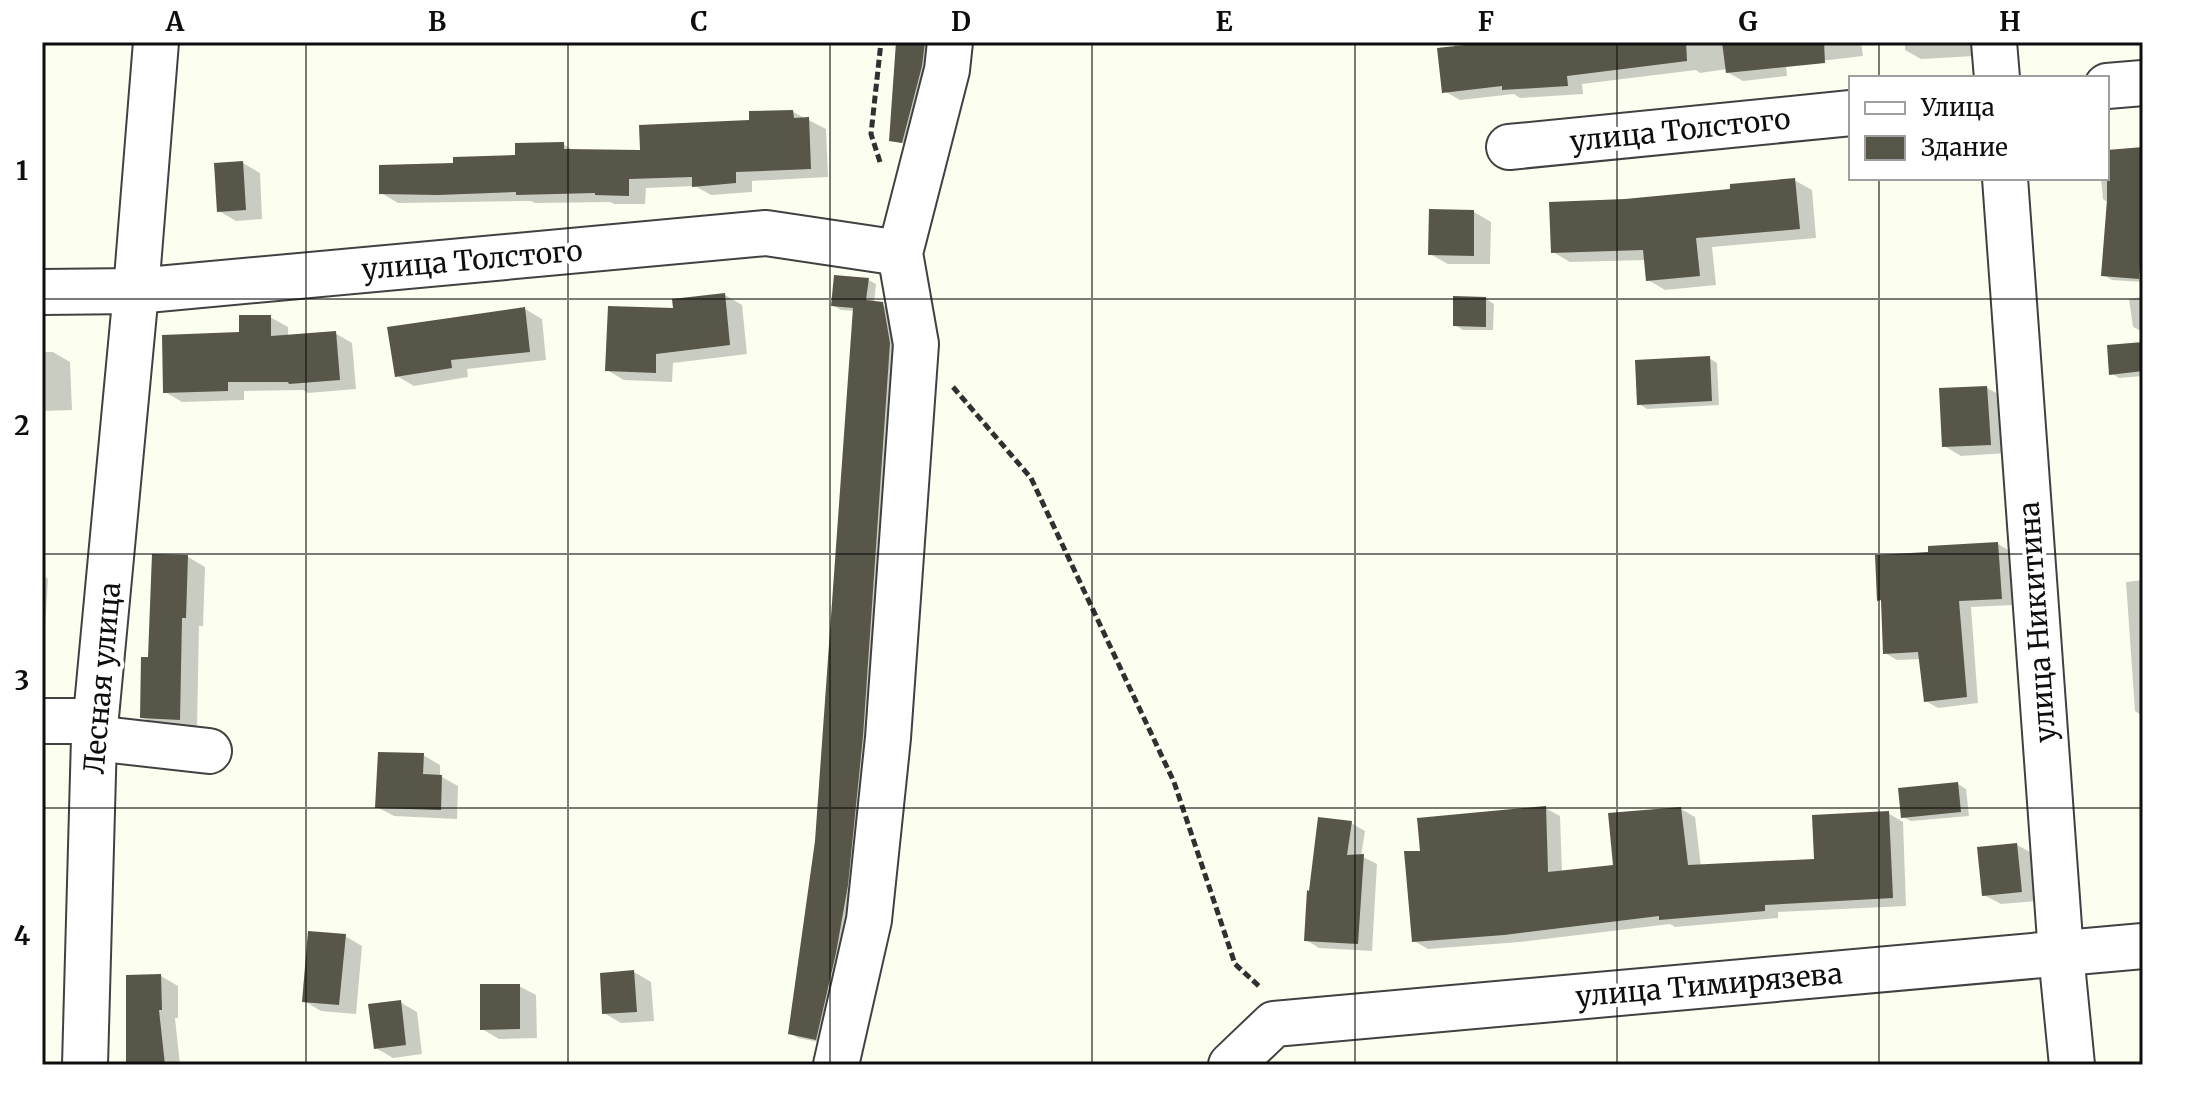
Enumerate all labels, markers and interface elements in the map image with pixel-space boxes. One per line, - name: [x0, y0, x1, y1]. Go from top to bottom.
- text: A: [165, 5, 185, 38]
- text: B: [428, 5, 446, 38]
- text: C: [690, 5, 708, 38]
- text: D: [951, 5, 971, 38]
- text: E: [1216, 5, 1233, 38]
- text: F: [1478, 5, 1494, 38]
- text: G: [1739, 5, 1758, 38]
- text: H: [1999, 5, 2021, 38]
- legend: [1849, 76, 2109, 180]
- text: Улица: [1920, 92, 1995, 123]
- street label: улица Толстого: [1568, 101, 1792, 159]
- text: Здание: [1921, 132, 2008, 163]
- text: 1: [16, 154, 28, 187]
- street label: улица Толстого: [360, 232, 584, 288]
- text: 2: [14, 409, 30, 442]
- street label: улица Никитина: [2011, 500, 2063, 744]
- street label: Лесная улица: [76, 581, 128, 775]
- text: 3: [15, 664, 29, 697]
- text: 4: [14, 919, 31, 952]
- street label: улица Тимирязева: [1574, 955, 1844, 1015]

